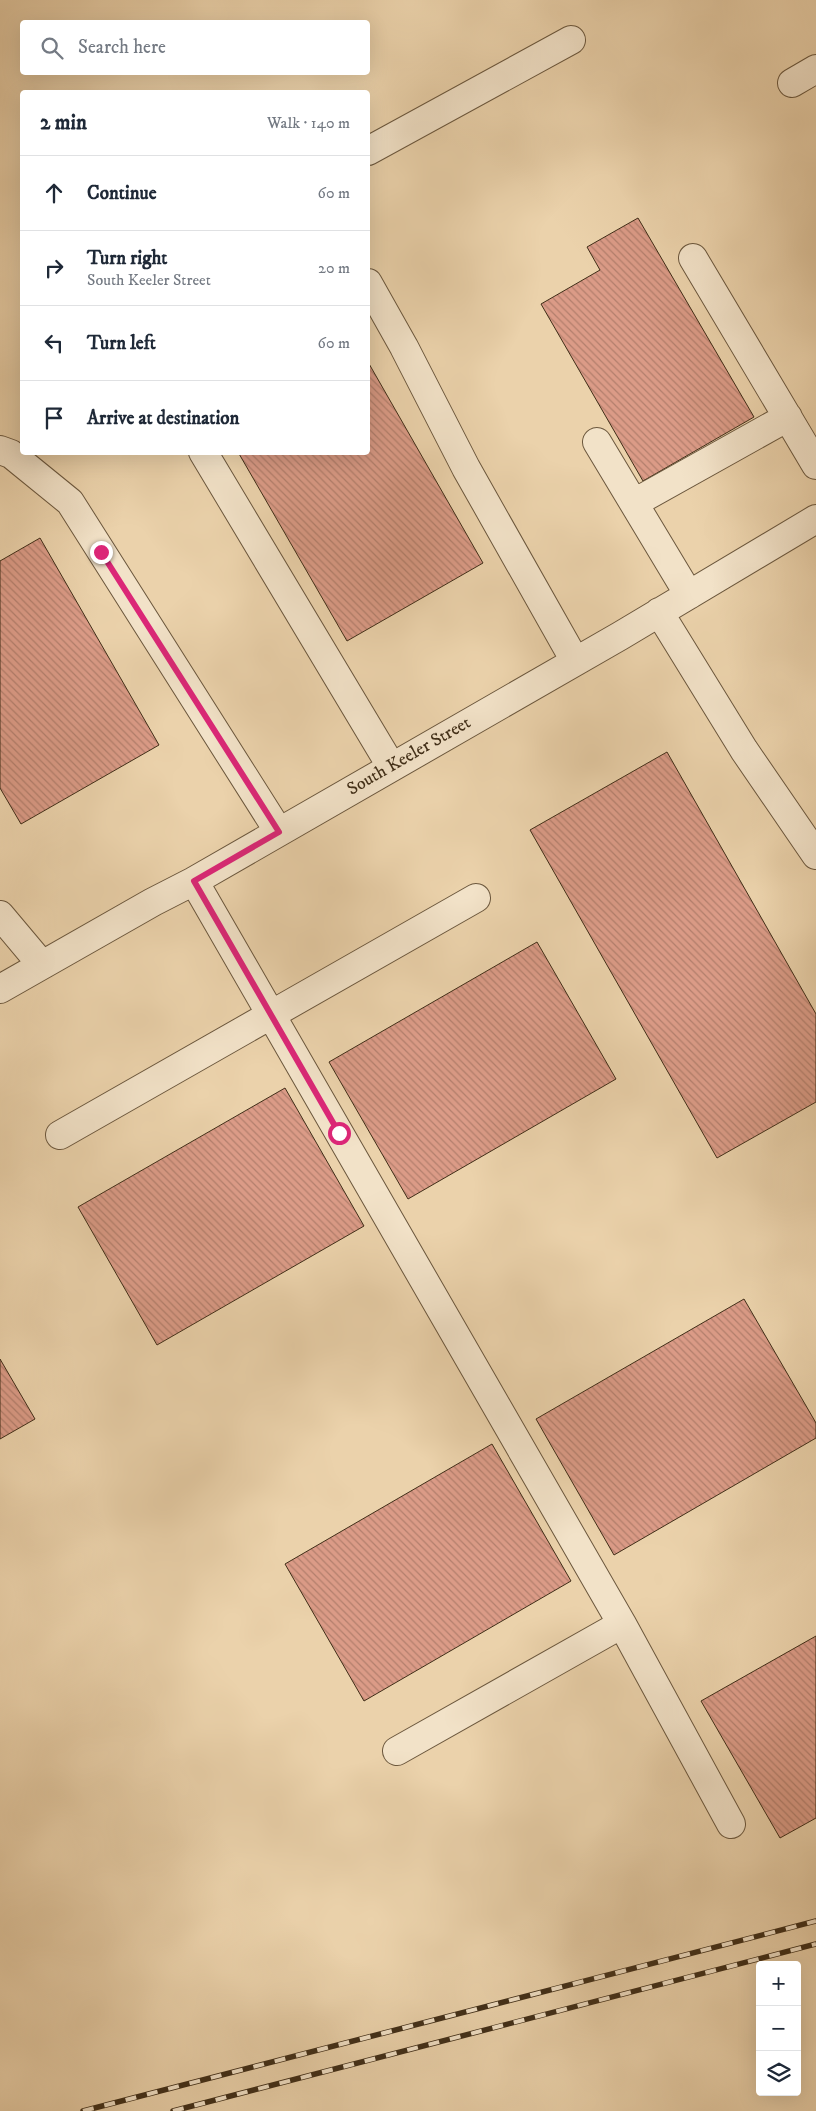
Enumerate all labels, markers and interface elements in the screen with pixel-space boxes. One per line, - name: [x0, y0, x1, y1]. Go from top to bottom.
- search box: [20, 20, 370, 75]
- icon: search: [38, 34, 66, 62]
- text: Search here: [78, 36, 166, 59]
- text: 2 min: [40, 110, 87, 136]
- text: Walk · 140 m: [267, 113, 350, 133]
- icon: ahead: [40, 179, 68, 207]
- text: Continue: [87, 182, 157, 205]
- text: 60 m: [318, 183, 350, 203]
- text: Turn right: [87, 247, 167, 270]
- icon: right: [40, 254, 68, 282]
- text: 20 m: [318, 258, 350, 278]
- text: South Keeler Street: [87, 270, 211, 290]
- icon: left: [40, 329, 68, 357]
- text: Turn left: [87, 332, 156, 355]
- text: 60 m: [318, 333, 350, 353]
- icon: arrive: [40, 404, 68, 432]
- text: Arrive at destination: [87, 407, 239, 430]
- route end: [90, 541, 113, 564]
- street label: South Keeler Street: [343, 712, 475, 800]
- route start: [328, 1122, 351, 1145]
- map controls: [756, 1961, 801, 2096]
- button: +: [756, 1961, 801, 2006]
- button: −: [756, 2006, 801, 2051]
- button: layers: [756, 2051, 801, 2096]

